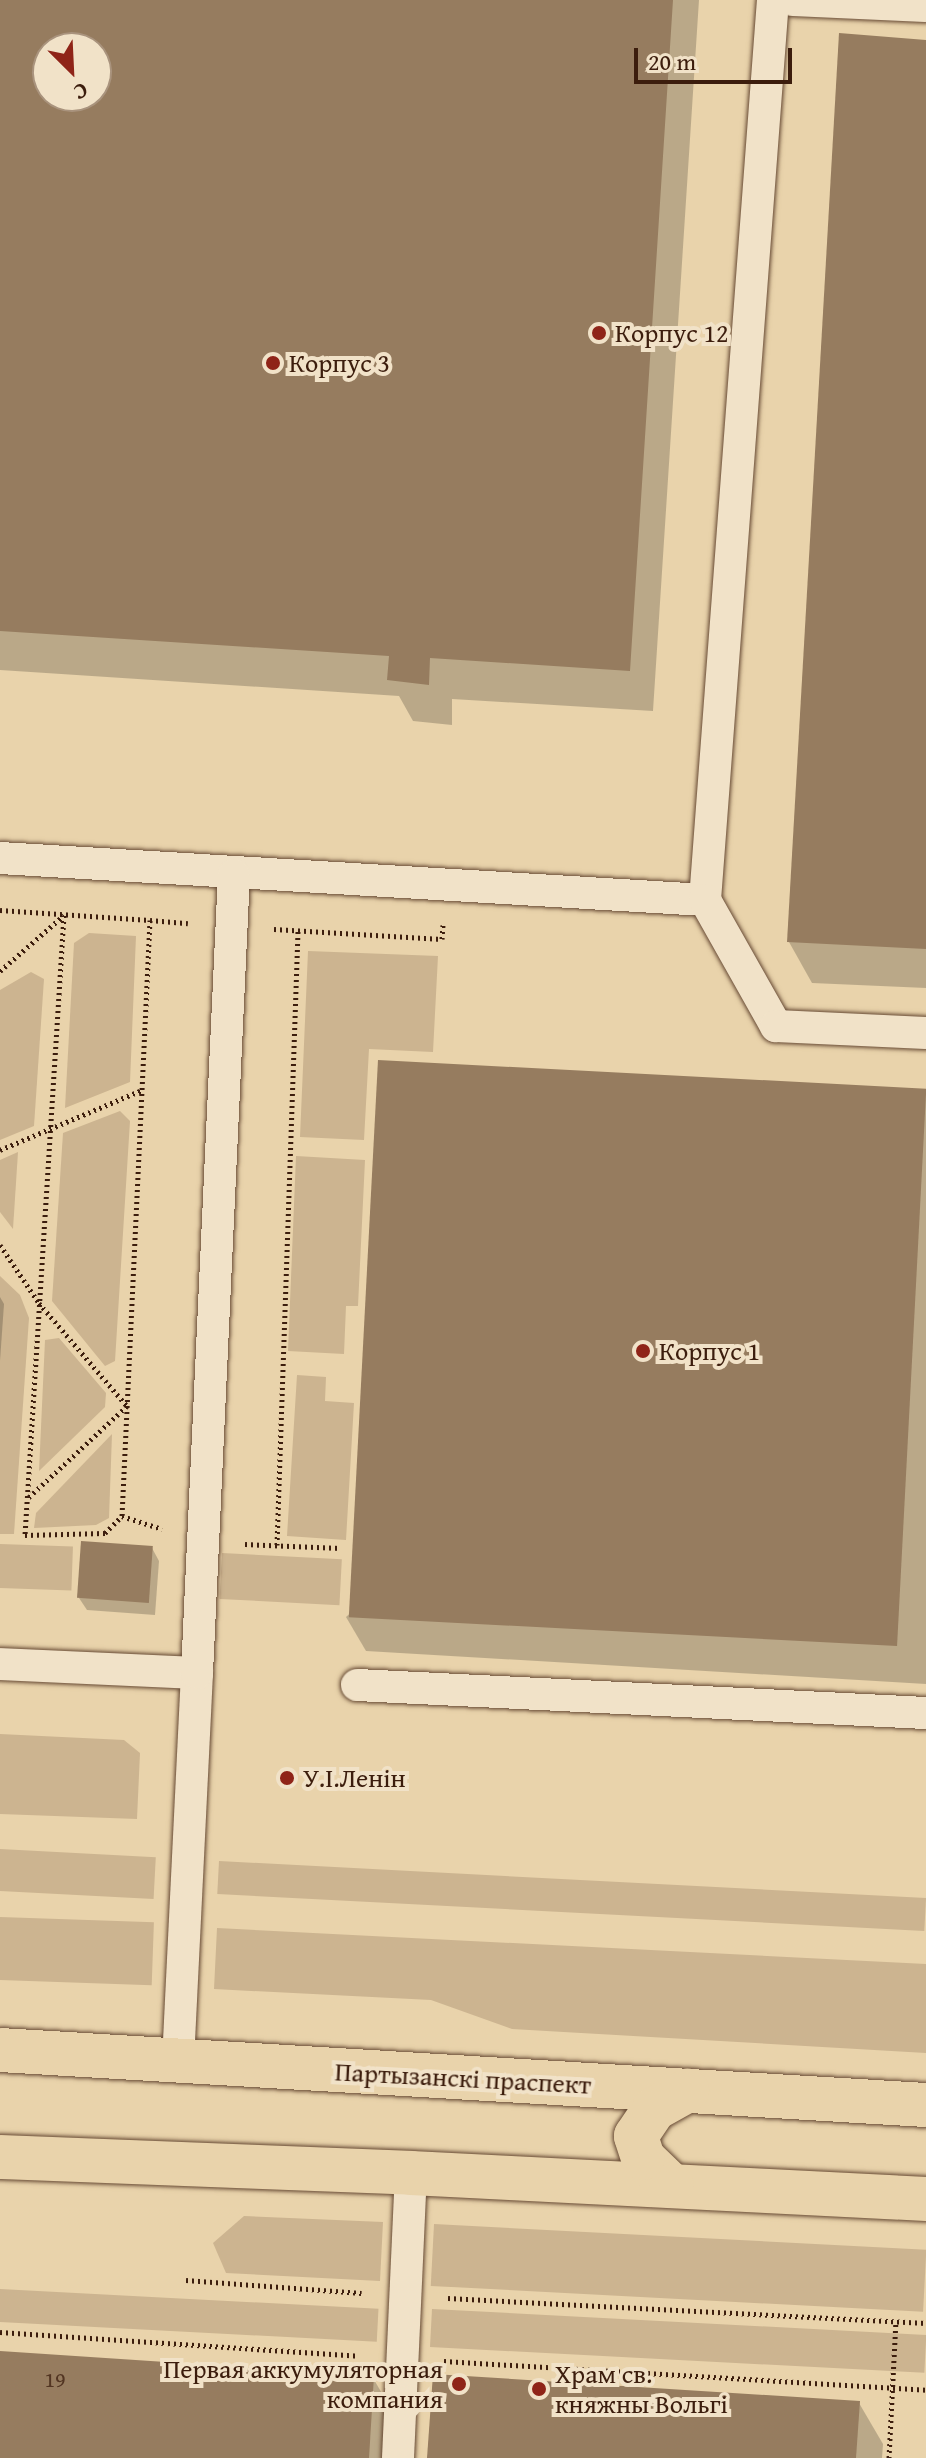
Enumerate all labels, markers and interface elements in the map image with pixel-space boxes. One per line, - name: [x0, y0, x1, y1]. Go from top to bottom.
- north arrow: [32, 32, 112, 112]
- scale bar: [638, 32, 796, 82]
- text: 20 m: [648, 44, 696, 79]
- text: С: [69, 75, 93, 109]
- place label: Корпус 12: [615, 317, 728, 349]
- marker: Корпус 12: [590, 324, 608, 342]
- place label: Корпус 3: [289, 347, 390, 379]
- marker: Корпус 3: [264, 354, 282, 372]
- place label: Корпус 1: [659, 1335, 760, 1367]
- marker: Корпус 1: [634, 1342, 652, 1360]
- place label: У.І.Ленін: [303, 1762, 406, 1794]
- marker: У.І.Ленін: [278, 1769, 296, 1787]
- street label: Партызанскі праспект: [334, 2056, 592, 2100]
- place label: Первая аккумуляторная компания: [163, 2353, 443, 2414]
- place label: Храм св. княжны Вольгі: [555, 2358, 728, 2420]
- house number: 19: [44, 2367, 66, 2393]
- marker: Первая аккумуляторная компания: [450, 2375, 468, 2393]
- marker: Храм св. княжны Вольгі: [530, 2380, 548, 2398]

